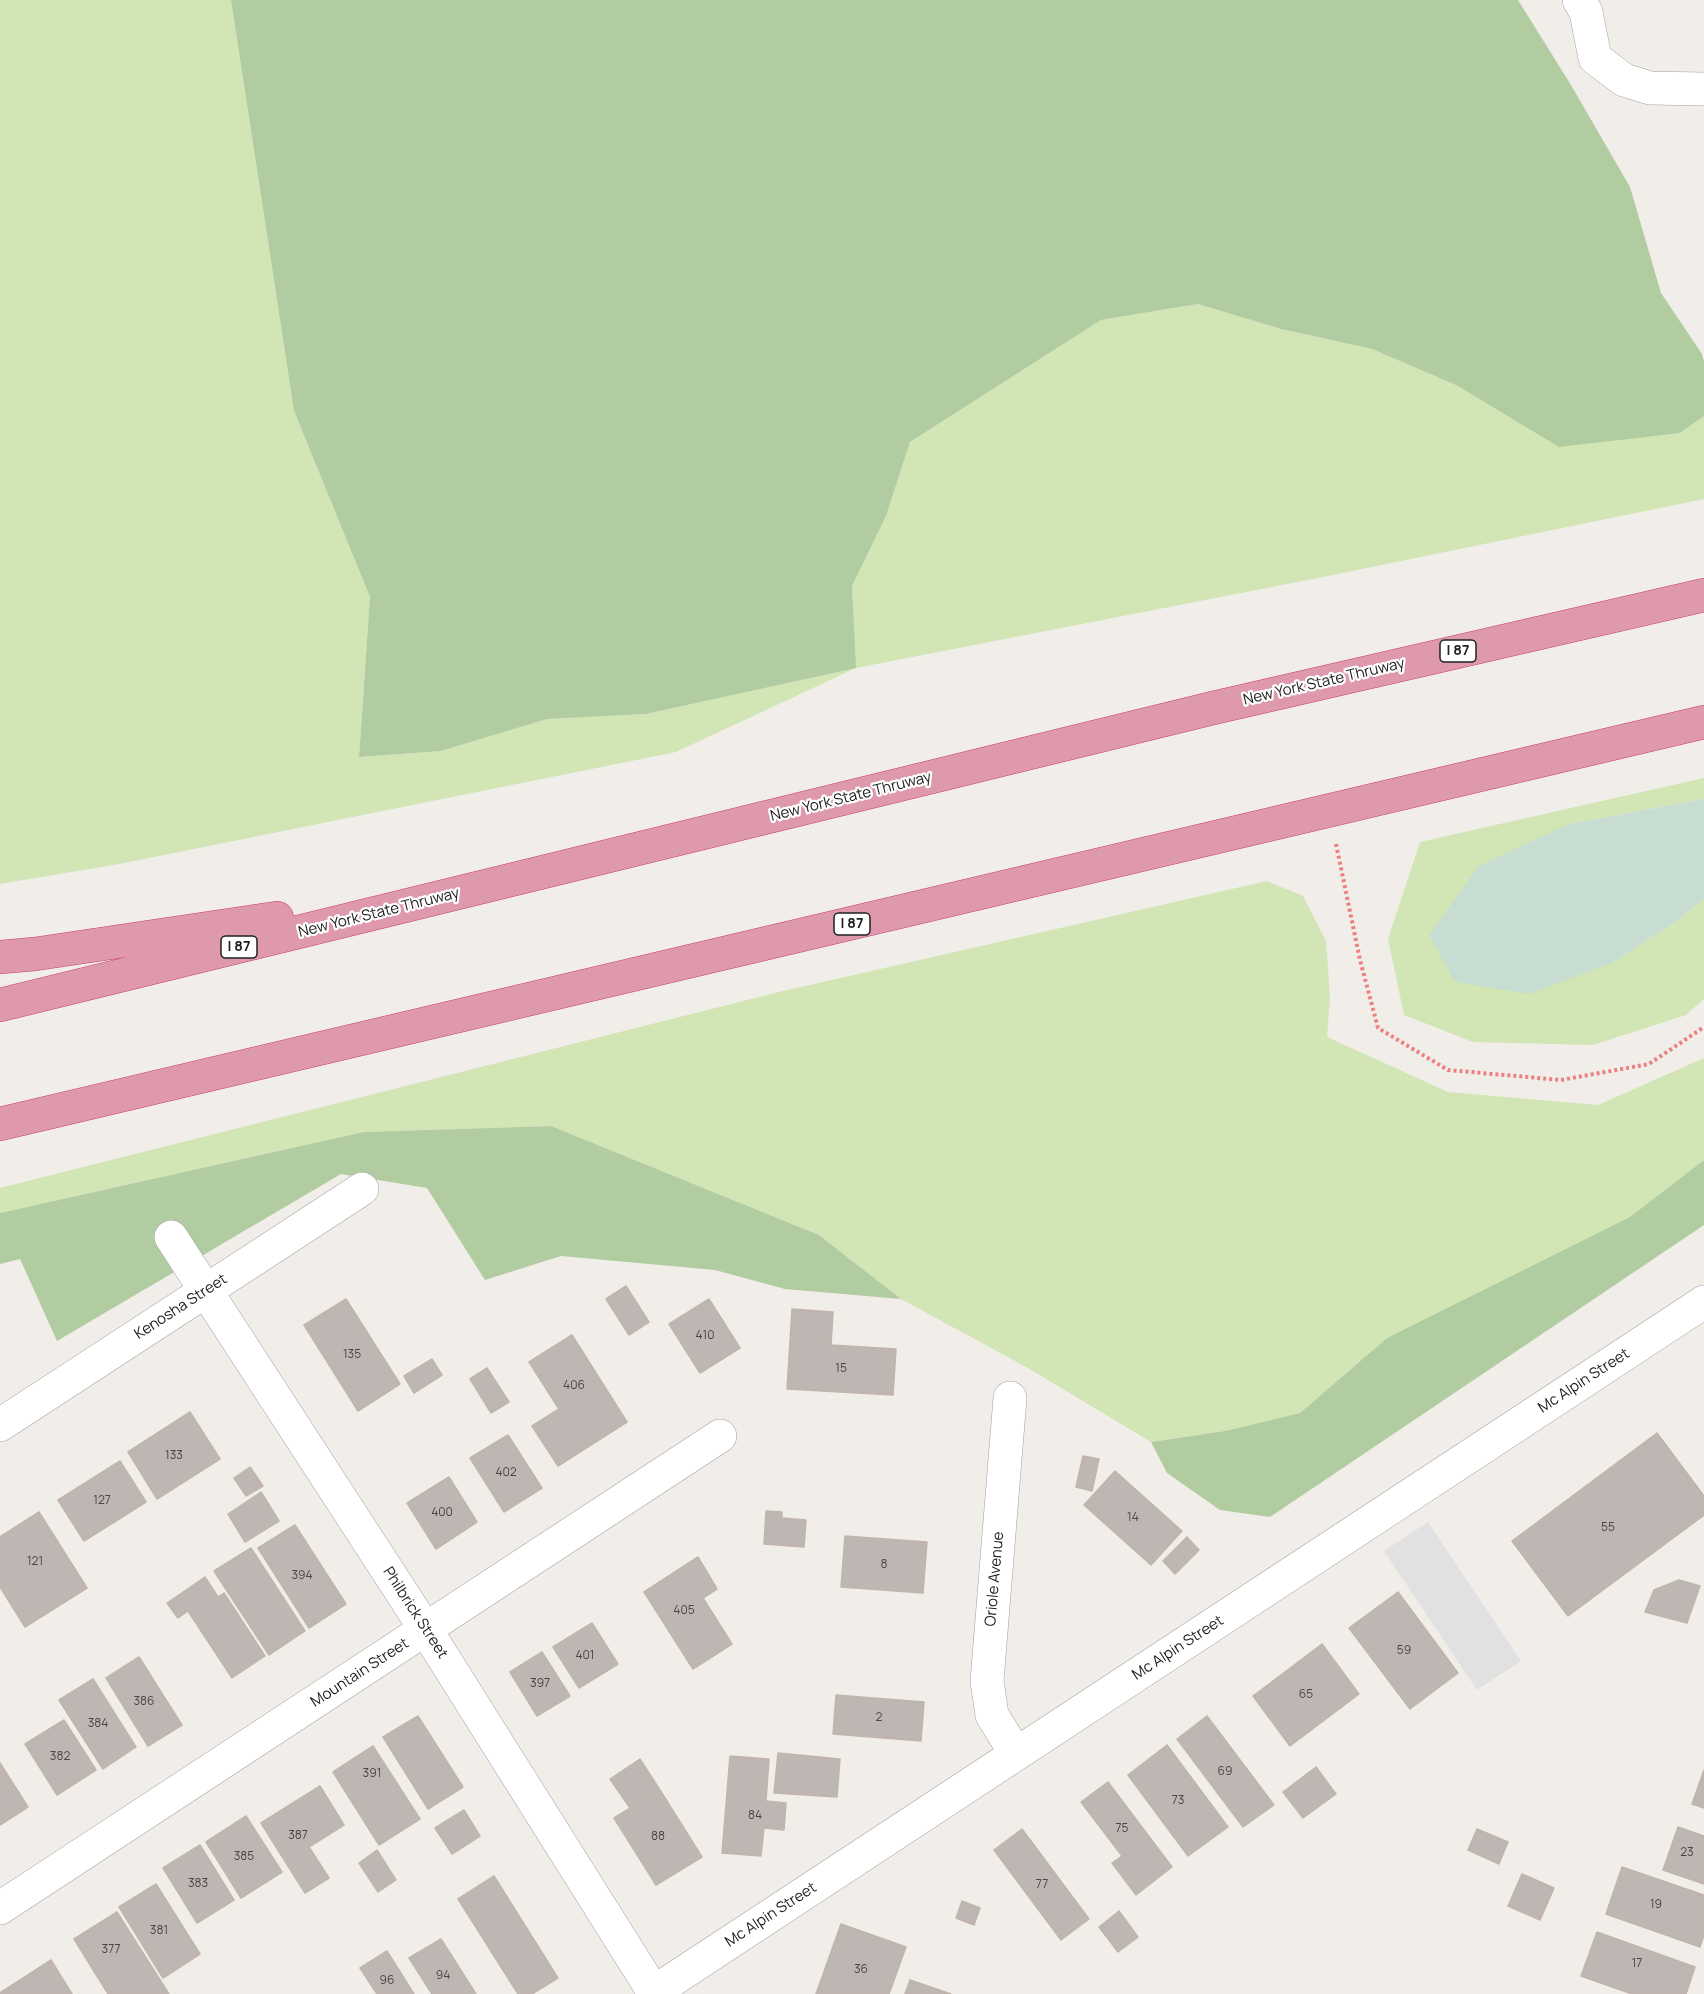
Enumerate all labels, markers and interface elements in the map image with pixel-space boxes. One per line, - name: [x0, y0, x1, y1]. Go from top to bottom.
- road number: I 87: [1440, 640, 1476, 662]
- street label: New York State Thruway: [1241, 655, 1407, 709]
- street label: New York State Thruway: [769, 768, 933, 826]
- street label: New York State Thruway: [297, 884, 461, 942]
- road number: I 87: [834, 913, 870, 935]
- road number: I 87: [221, 936, 257, 958]
- street label: Kenosha Street: [131, 1270, 231, 1344]
- house number: 410: [695, 1329, 715, 1343]
- street label: Mc Alpin Street: [1535, 1345, 1633, 1417]
- house number: 135: [343, 1348, 361, 1362]
- house number: 15: [835, 1362, 847, 1376]
- house number: 406: [563, 1379, 585, 1393]
- house number: 133: [165, 1449, 183, 1463]
- house number: 402: [495, 1466, 517, 1480]
- house number: 127: [93, 1494, 111, 1508]
- house number: 400: [431, 1506, 453, 1520]
- house number: 14: [1127, 1511, 1139, 1525]
- house number: 55: [1601, 1521, 1615, 1535]
- street label: Oriole Avenue: [982, 1531, 1008, 1627]
- house number: 121: [27, 1555, 43, 1569]
- house number: 8: [881, 1558, 887, 1572]
- street label: Philbrick Street: [379, 1564, 451, 1662]
- house number: 394: [291, 1569, 313, 1583]
- house number: 405: [673, 1604, 695, 1618]
- street label: Mc Alpin Street: [1129, 1612, 1227, 1684]
- street label: Mountain Street: [308, 1635, 412, 1711]
- house number: 59: [1397, 1644, 1411, 1658]
- house number: 401: [575, 1649, 595, 1663]
- house number: 397: [530, 1677, 550, 1691]
- house number: 65: [1299, 1688, 1313, 1702]
- house number: 386: [133, 1695, 155, 1709]
- house number: 2: [876, 1711, 882, 1725]
- house number: 384: [88, 1717, 108, 1731]
- house number: 382: [50, 1750, 70, 1764]
- house number: 69: [1218, 1765, 1232, 1779]
- house number: 391: [363, 1767, 381, 1781]
- house number: 73: [1172, 1794, 1184, 1808]
- house number: 84: [748, 1809, 762, 1823]
- house number: 75: [1116, 1822, 1128, 1836]
- house number: 387: [288, 1829, 308, 1843]
- house number: 88: [651, 1830, 665, 1844]
- house number: 23: [1680, 1846, 1694, 1860]
- house number: 385: [234, 1850, 254, 1864]
- house number: 383: [188, 1877, 208, 1891]
- house number: 77: [1036, 1878, 1048, 1892]
- street label: Mc Alpin Street: [722, 1879, 820, 1951]
- house number: 19: [1650, 1898, 1662, 1912]
- house number: 381: [150, 1924, 168, 1938]
- house number: 377: [101, 1943, 121, 1957]
- house number: 17: [1632, 1957, 1642, 1971]
- house number: 36: [854, 1963, 868, 1977]
- house number: 94: [436, 1969, 450, 1983]
- house number: 96: [380, 1974, 394, 1988]

